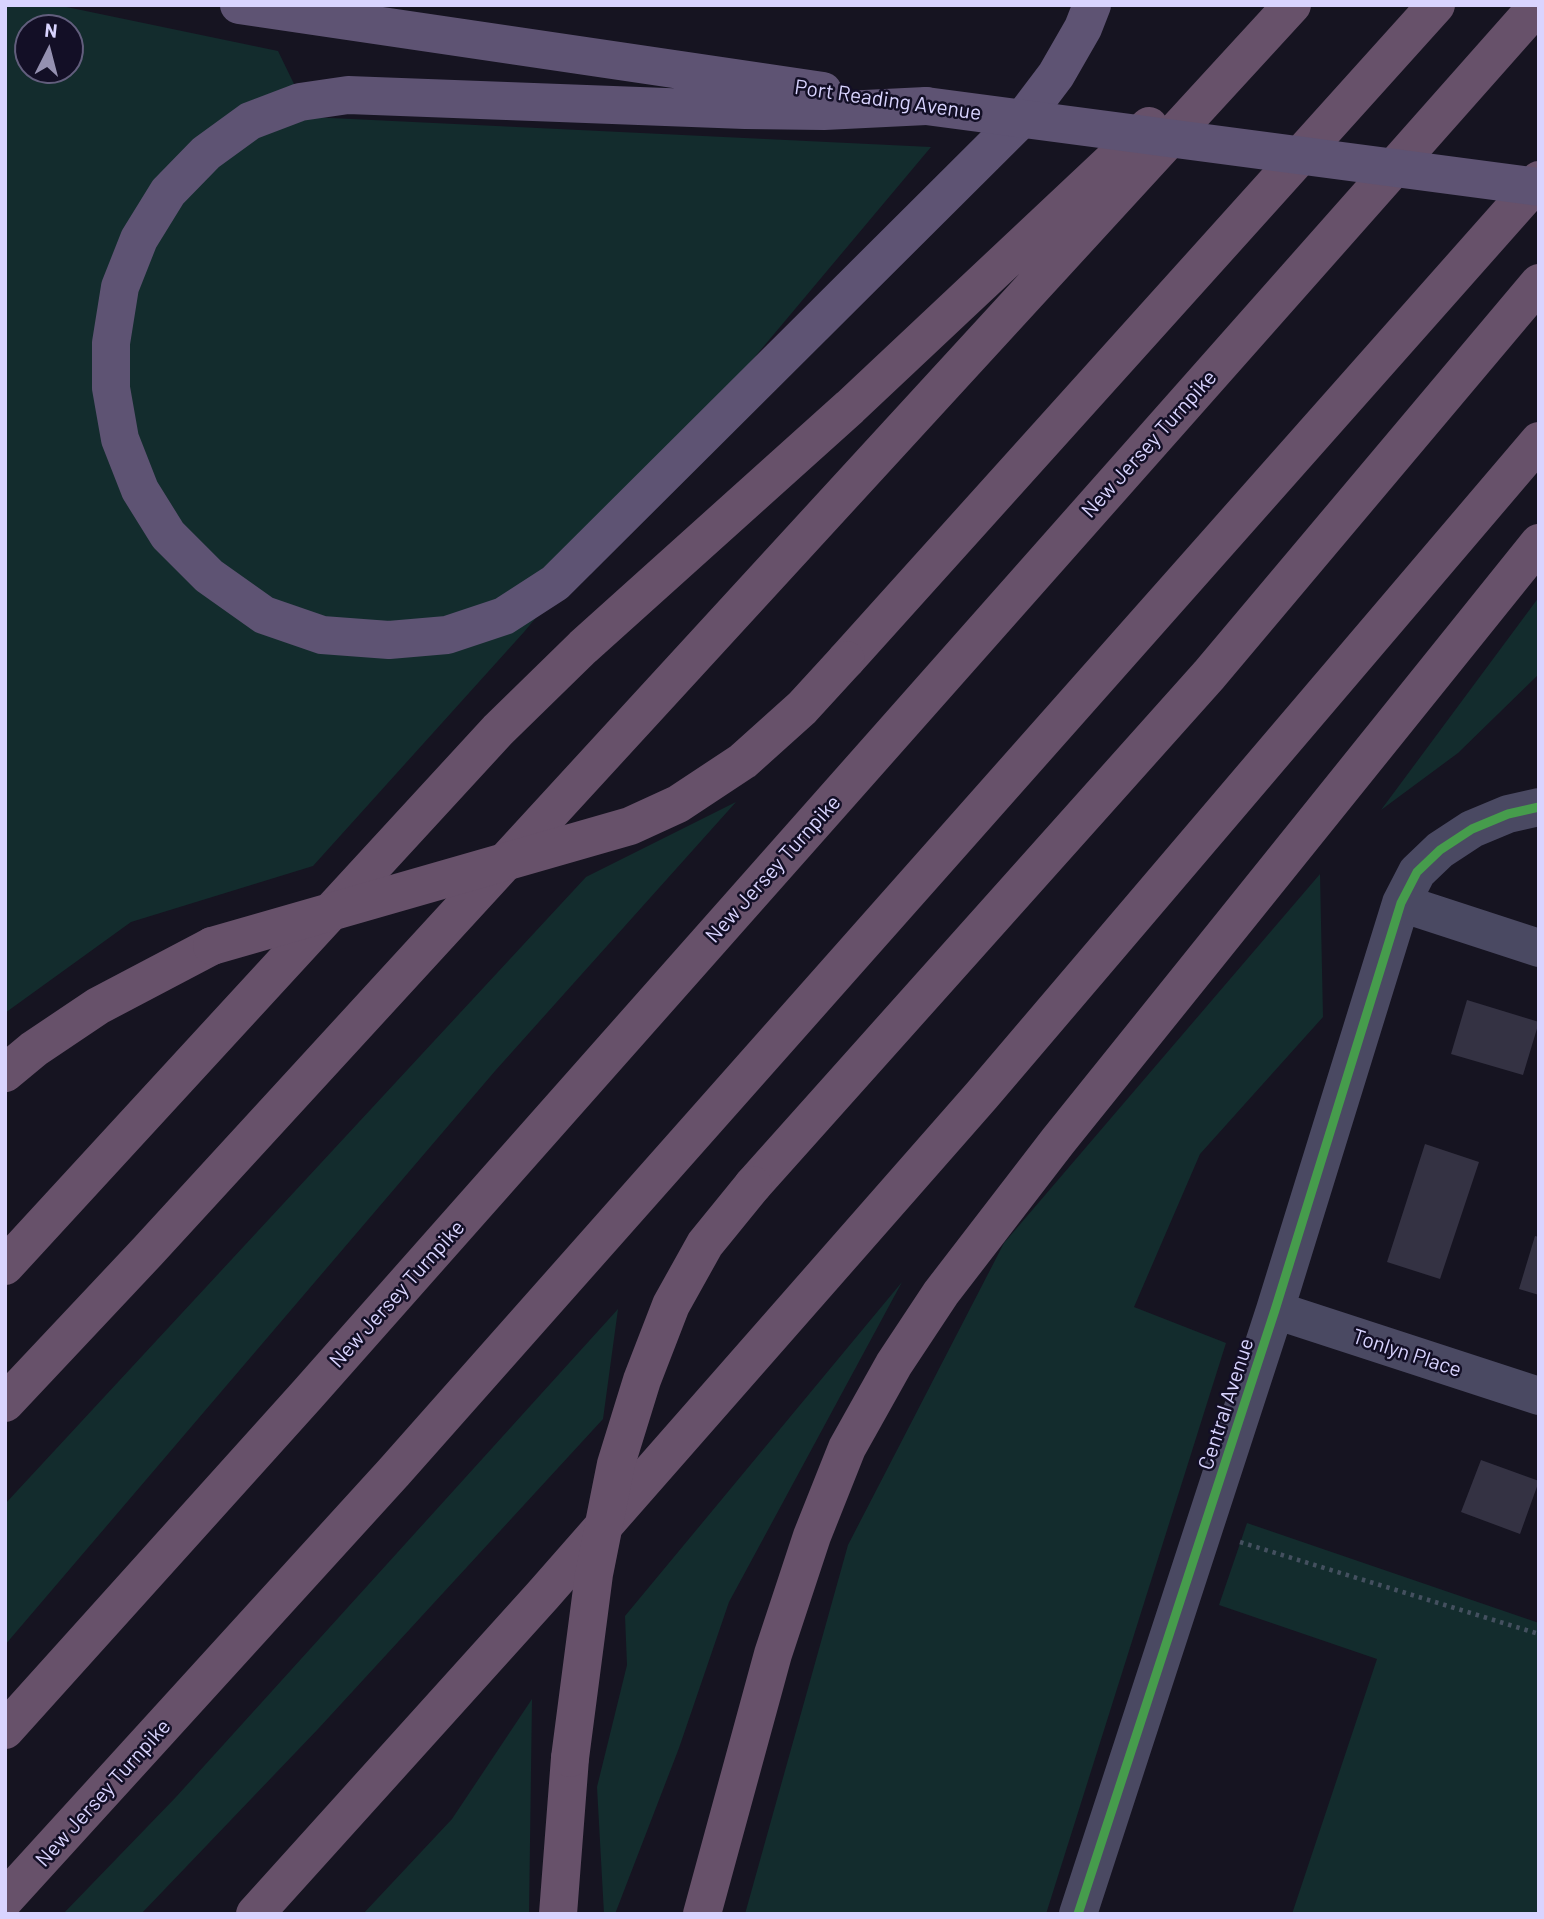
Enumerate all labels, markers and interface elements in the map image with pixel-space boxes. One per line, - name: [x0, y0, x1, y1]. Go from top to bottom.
- north arrow: [14, 14, 84, 84]
- text: N: [44, 18, 59, 42]
- street label: Port Reading Avenue: [793, 74, 983, 126]
- street label: New Jersey Turnpike: [1076, 365, 1222, 523]
- street label: New Jersey Turnpike: [700, 790, 846, 948]
- street label: New Jersey Turnpike: [324, 1215, 470, 1373]
- street label: Tonlyn Place: [1349, 1324, 1465, 1382]
- street label: Central Avenue: [1193, 1335, 1259, 1473]
- street label: New Jersey Turnpike: [30, 1714, 176, 1872]

